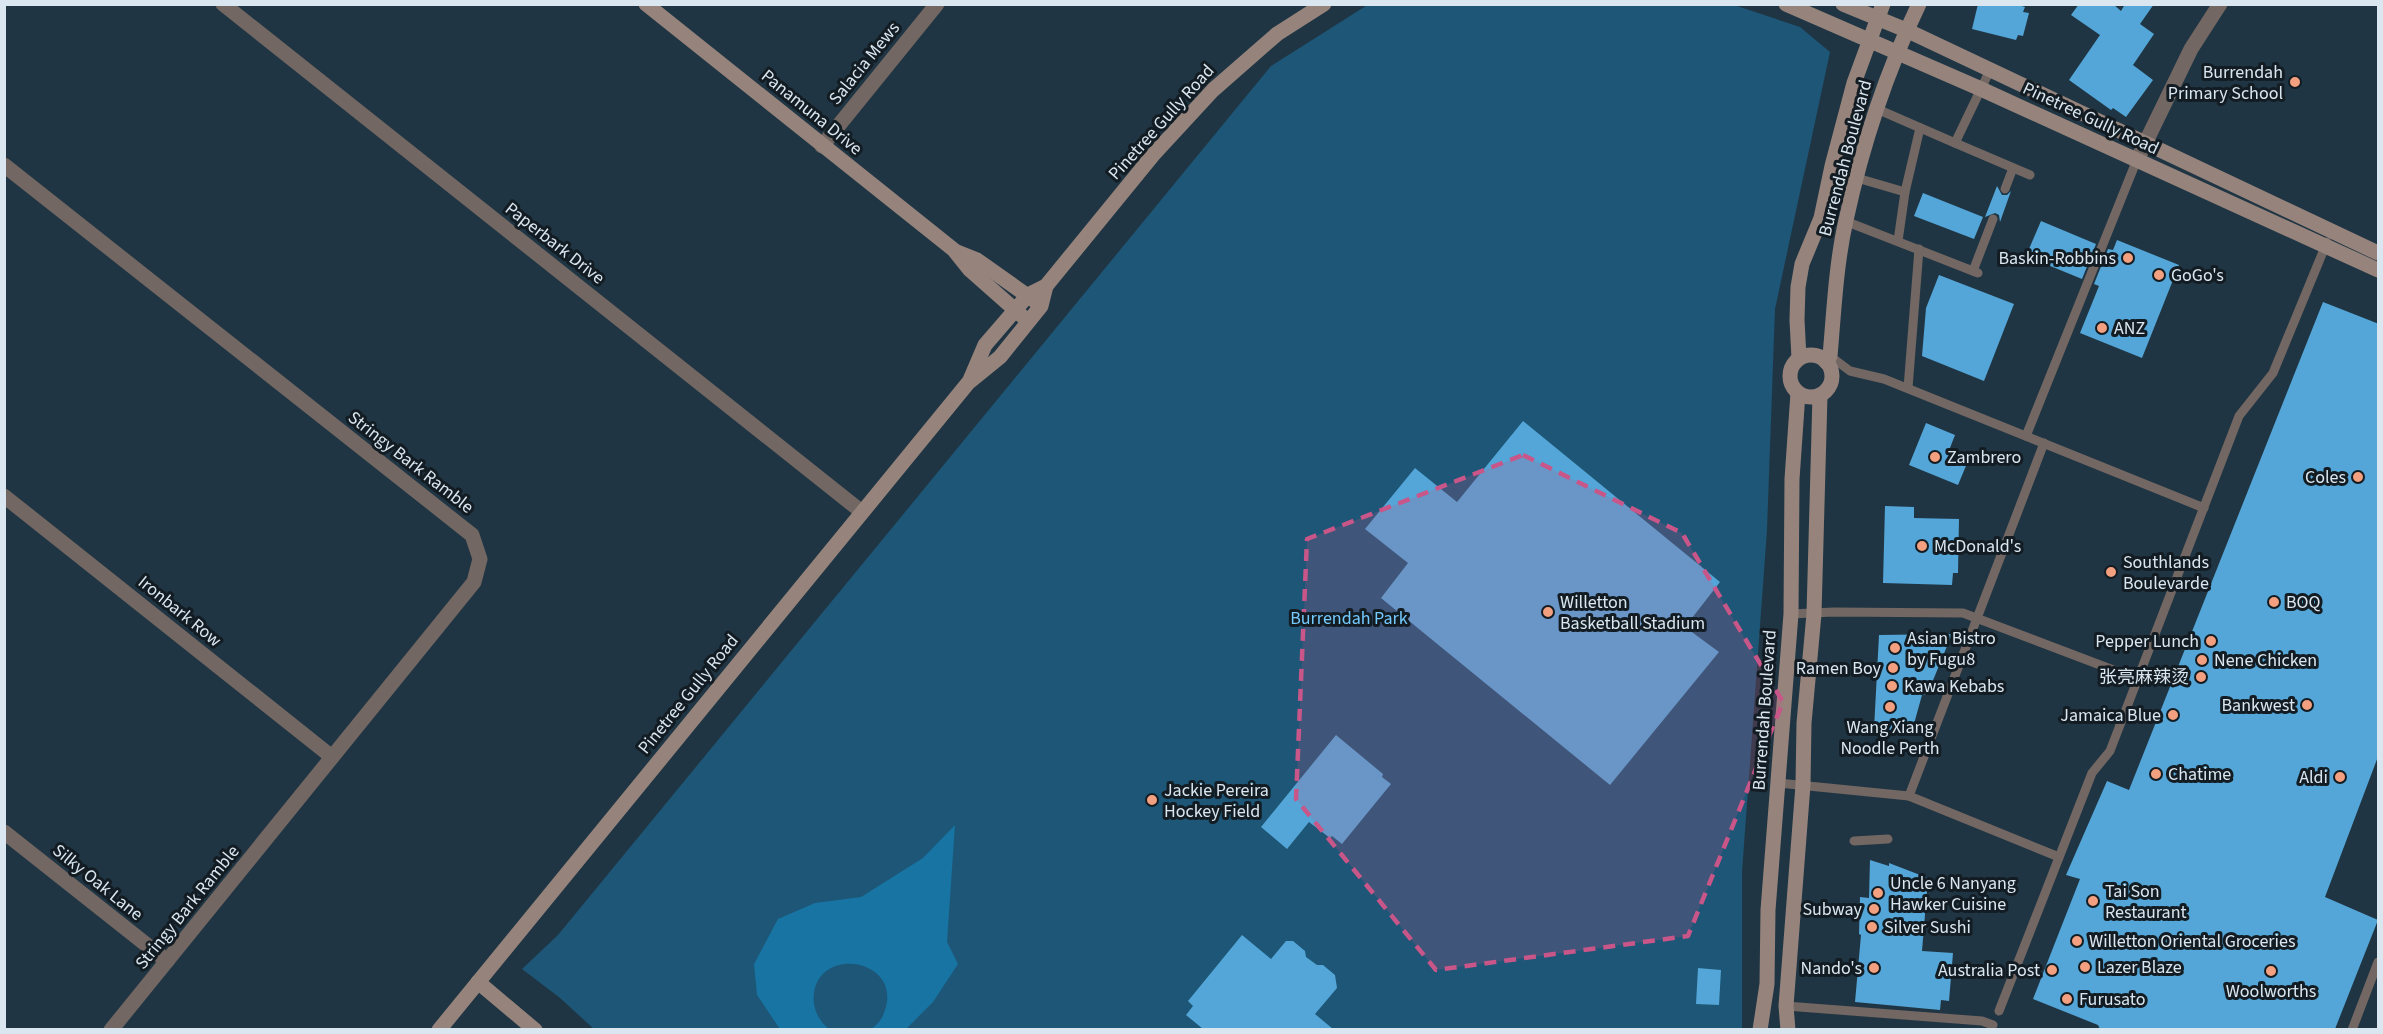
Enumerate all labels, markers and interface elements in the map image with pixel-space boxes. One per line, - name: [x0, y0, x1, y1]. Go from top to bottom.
- street label: Salacia Mews: [823, 16, 906, 110]
- street label: Pinetree Gully Road: [1103, 59, 1220, 186]
- place label: Burrendah Primary School: [2168, 60, 2283, 106]
- street label: Panamuna Drive: [756, 64, 868, 161]
- marker: Burrendah Primary School: [2288, 75, 2302, 89]
- street label: Pinetree Gully Road: [2019, 76, 2163, 161]
- street label: Burrendah Boulevard: [1813, 77, 1878, 239]
- street label: Paperbark Drive: [500, 197, 610, 290]
- place label: Baskin-Robbins: [1998, 246, 2116, 271]
- marker: Baskin-Robbins: [2121, 251, 2135, 265]
- place label: GoGo's: [2171, 263, 2224, 288]
- marker: GoGo's: [2152, 268, 2166, 282]
- place label: ANZ: [2114, 316, 2145, 341]
- marker: ANZ: [2095, 321, 2109, 335]
- street label: Stringy Bark Ramble: [343, 405, 479, 519]
- place label: Zambrero: [1947, 445, 2021, 470]
- marker: Zambrero: [1928, 450, 1942, 464]
- place label: Coles: [2305, 465, 2346, 490]
- marker: Coles: [2351, 470, 2365, 484]
- place label: McDonald's: [1934, 534, 2021, 559]
- marker: McDonald's: [1915, 539, 1929, 553]
- place label: Southlands Boulevarde: [2123, 550, 2209, 596]
- marker: Southlands Boulevarde: [2104, 565, 2118, 579]
- street label: Ironbark Row: [133, 570, 227, 653]
- place label: Willetton Basketball Stadium: [1560, 590, 1705, 636]
- place label: BOQ: [2286, 590, 2321, 615]
- marker: BOQ: [2267, 595, 2281, 609]
- marker: Willetton Basketball Stadium: [1541, 605, 1555, 619]
- park label: Burrendah Park: [1290, 606, 1408, 631]
- place label: Asian Bistro by Fugu8: [1907, 626, 1996, 672]
- street label: Pinetree Gully Road: [632, 629, 745, 760]
- street label: Burrendah Boulevard: [1746, 629, 1783, 791]
- place label: Pepper Lunch: [2095, 629, 2199, 654]
- marker: Pepper Lunch: [2204, 634, 2218, 648]
- marker: Asian Bistro by Fugu8: [1888, 641, 1902, 655]
- place label: Nene Chicken: [2214, 648, 2317, 673]
- marker: Nene Chicken: [2195, 653, 2209, 667]
- place label: Ramen Boy: [1796, 656, 1882, 681]
- marker: Ramen Boy: [1886, 661, 1900, 675]
- place label: 张亮麻辣烫: [2099, 665, 2189, 690]
- marker: 张亮麻辣烫: [2194, 670, 2208, 684]
- place label: Kawa Kebabs: [1904, 674, 2004, 699]
- marker: Kawa Kebabs: [1885, 679, 1899, 693]
- place label: Bankwest: [2222, 693, 2295, 718]
- marker: Bankwest: [2300, 698, 2314, 712]
- marker: Wang Xiang Noodle Perth: [1883, 700, 1897, 714]
- place label: Jamaica Blue: [2060, 703, 2161, 728]
- marker: Jamaica Blue: [2166, 708, 2180, 722]
- place label: Wang Xiang Noodle Perth: [1840, 715, 1940, 761]
- place label: Chatime: [2168, 762, 2231, 787]
- place label: Aldi: [2299, 765, 2328, 790]
- marker: Chatime: [2149, 767, 2163, 781]
- marker: Aldi: [2333, 770, 2347, 784]
- place label: Jackie Pereira Hockey Field: [1164, 778, 1269, 824]
- marker: Jackie Pereira Hockey Field: [1145, 793, 1159, 807]
- street label: Silky Oak Lane: [47, 838, 148, 927]
- street label: Stringy Bark Ramble: [129, 840, 245, 975]
- place label: Uncle 6 Nanyang Hawker Cuisine: [1890, 871, 2016, 917]
- place label: Tai Son Restaurant: [2105, 879, 2187, 925]
- marker: Uncle 6 Nanyang Hawker Cuisine: [1871, 886, 1885, 900]
- marker: Tai Son Restaurant: [2086, 894, 2100, 908]
- place label: Subway: [1802, 897, 1863, 922]
- marker: Subway: [1867, 902, 1881, 916]
- place label: Silver Sushi: [1884, 915, 1971, 940]
- marker: Silver Sushi: [1865, 920, 1879, 934]
- place label: Willetton Oriental Groceries: [2089, 929, 2295, 954]
- marker: Willetton Oriental Groceries: [2070, 934, 2084, 948]
- place label: Lazer Blaze: [2097, 955, 2182, 980]
- place label: Nando's: [1801, 956, 1862, 981]
- place label: Australia Post: [1938, 958, 2040, 983]
- marker: Lazer Blaze: [2078, 960, 2092, 974]
- marker: Nando's: [1867, 961, 1881, 975]
- marker: Australia Post: [2045, 963, 2059, 977]
- marker: Woolworths: [2264, 964, 2278, 978]
- place label: Woolworths: [2226, 979, 2316, 1004]
- place label: Furusato: [2079, 987, 2145, 1012]
- marker: Furusato: [2060, 992, 2074, 1006]

